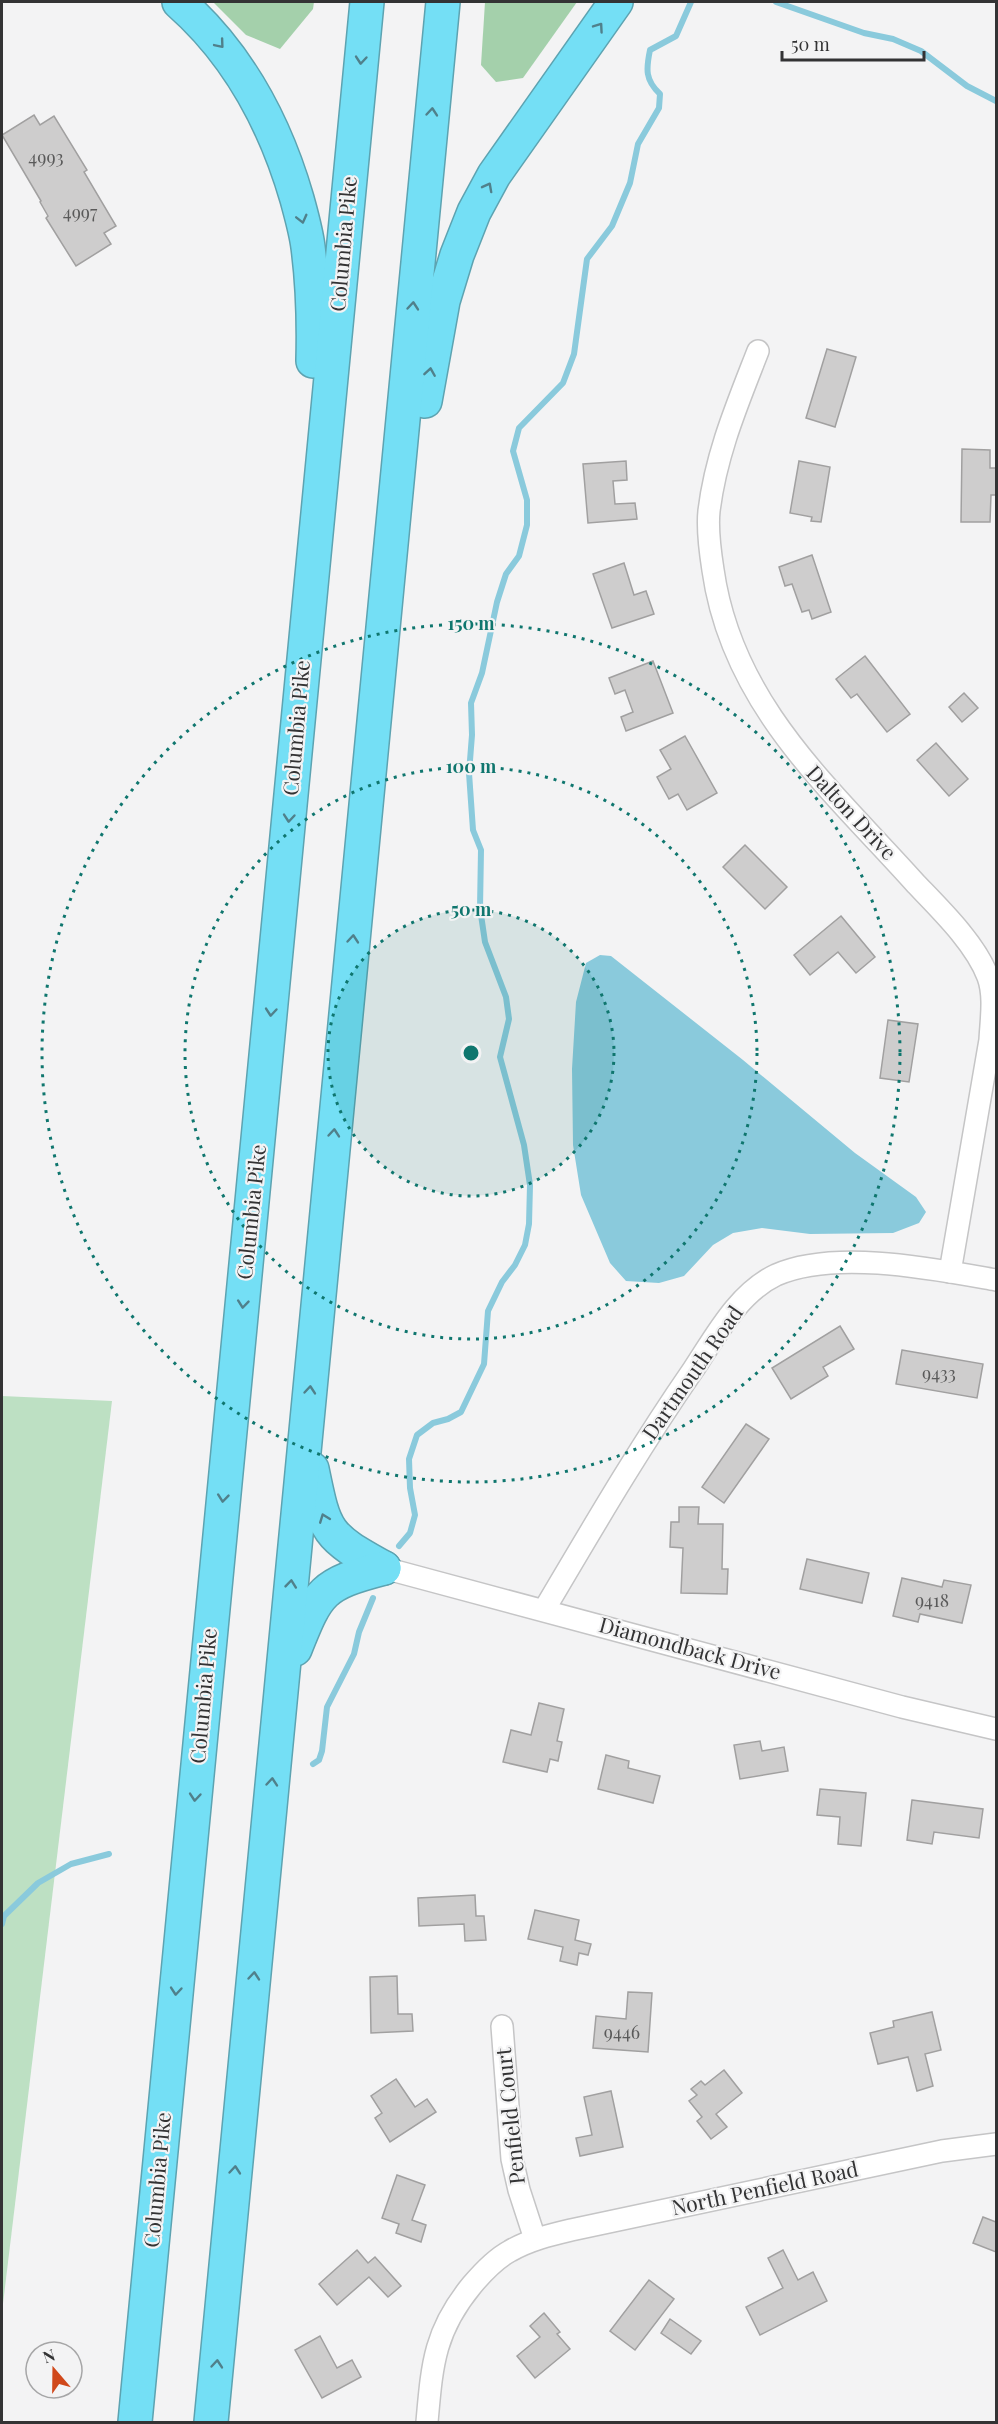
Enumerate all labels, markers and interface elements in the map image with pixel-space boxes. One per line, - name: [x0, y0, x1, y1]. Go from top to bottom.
- one-way arrow: [592, 22, 603, 33]
- scale bar: [782, 24, 924, 62]
- text: 50 m: [791, 32, 830, 56]
- one-way arrow: [212, 37, 223, 48]
- one-way arrow: [355, 55, 368, 64]
- one-way arrow: [425, 108, 438, 117]
- house number: 4993: [28, 145, 64, 169]
- street label: Columbia Pike: [322, 175, 362, 313]
- one-way arrow: [480, 182, 492, 193]
- house number: 4997: [63, 200, 98, 224]
- one-way arrow: [294, 213, 307, 223]
- one-way arrow: [406, 302, 419, 311]
- one-way arrow: [423, 367, 435, 376]
- text: 150 m: [447, 611, 495, 635]
- street label: Columbia Pike: [275, 659, 315, 797]
- text: 100 m: [446, 754, 497, 778]
- street label: Dalton Drive: [801, 758, 903, 865]
- one-way arrow: [283, 814, 296, 823]
- text: 50 m: [451, 897, 492, 921]
- one-way arrow: [346, 934, 359, 943]
- one-way arrow: [265, 1008, 278, 1017]
- centre of rings: [461, 1043, 481, 1063]
- one-way arrow: [327, 1128, 340, 1137]
- street label: Columbia Pike: [229, 1143, 271, 1281]
- one-way arrow: [237, 1299, 250, 1309]
- street label: Dartmouth Road: [635, 1299, 748, 1444]
- house number: 9433: [922, 1361, 956, 1385]
- one-way arrow: [303, 1385, 316, 1394]
- one-way arrow: [217, 1494, 230, 1503]
- one-way arrow: [319, 1514, 332, 1524]
- one-way arrow: [284, 1579, 297, 1588]
- house number: 9418: [915, 1588, 949, 1612]
- street label: Diamondback Drive: [597, 1609, 785, 1685]
- street label: Columbia Pike: [182, 1627, 222, 1765]
- one-way arrow: [265, 1777, 278, 1786]
- one-way arrow: [189, 1792, 202, 1801]
- one-way arrow: [247, 1971, 260, 1981]
- one-way arrow: [170, 1986, 183, 1995]
- house number: 9446: [604, 2020, 640, 2044]
- street label: Penfield Court: [488, 2046, 530, 2186]
- street label: Columbia Pike: [136, 2111, 176, 2249]
- street label: North Penfield Road: [669, 2154, 861, 2221]
- one-way arrow: [228, 2166, 241, 2175]
- north arrow: [24, 2340, 84, 2400]
- text: N: [40, 2343, 58, 2367]
- one-way arrow: [210, 2360, 223, 2369]

